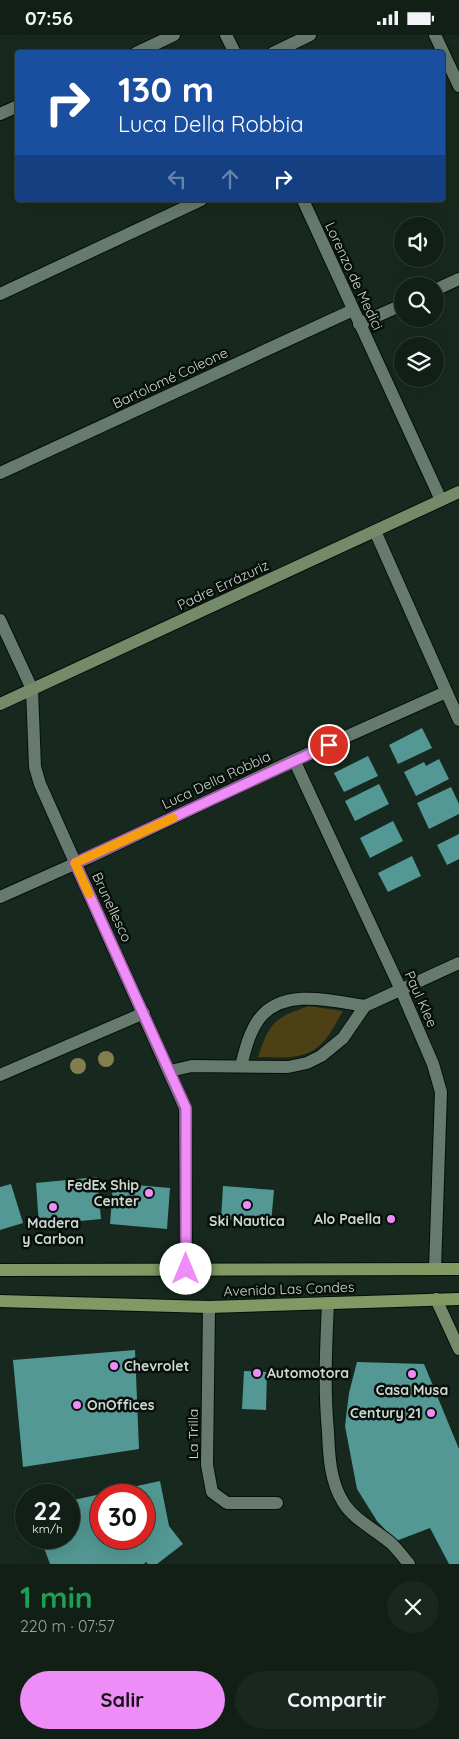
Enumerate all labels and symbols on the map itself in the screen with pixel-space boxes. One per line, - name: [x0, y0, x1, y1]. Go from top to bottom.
- street label: Lorenzo de Medici: [321, 219, 387, 333]
- street label: Bartolomé Coleone: [109, 343, 231, 413]
- street label: Padre Errázuriz: [174, 556, 272, 614]
- pin: [308, 724, 350, 766]
- street label: Luca Della Robbia: [159, 747, 273, 813]
- street label: Brunellesco: [88, 869, 136, 945]
- street label: Paul Klee: [401, 968, 441, 1030]
- place label: FedEx Ship Center: [67, 1176, 139, 1210]
- marker: FedEx Ship Center: [143, 1187, 155, 1199]
- marker: Ski Nautica: [241, 1199, 253, 1211]
- marker: Madera y Carbon: [47, 1201, 59, 1213]
- place label: Alo Paella: [314, 1210, 381, 1228]
- place label: Ski Nautica: [209, 1212, 285, 1230]
- marker: Alo Paella: [385, 1213, 397, 1225]
- place label: Madera y Carbon: [22, 1214, 84, 1248]
- position arrow: [159, 1242, 211, 1294]
- street label: Avenida Las Condes: [223, 1278, 355, 1300]
- place label: Chevrolet: [124, 1357, 189, 1375]
- marker: Chevrolet: [108, 1360, 120, 1372]
- place label: Automotora: [267, 1364, 349, 1382]
- marker: Automotora: [251, 1367, 263, 1379]
- marker: Casa Musa: [406, 1368, 418, 1380]
- place label: Casa Musa: [376, 1381, 448, 1399]
- place label: OnOffices: [87, 1396, 155, 1414]
- marker: OnOffices: [71, 1399, 83, 1411]
- place label: Century 21: [350, 1404, 421, 1422]
- marker: Century 21: [425, 1407, 437, 1419]
- street label: La Trilla: [184, 1409, 202, 1459]
- speed limit sign: 30: [90, 1484, 155, 1549]

